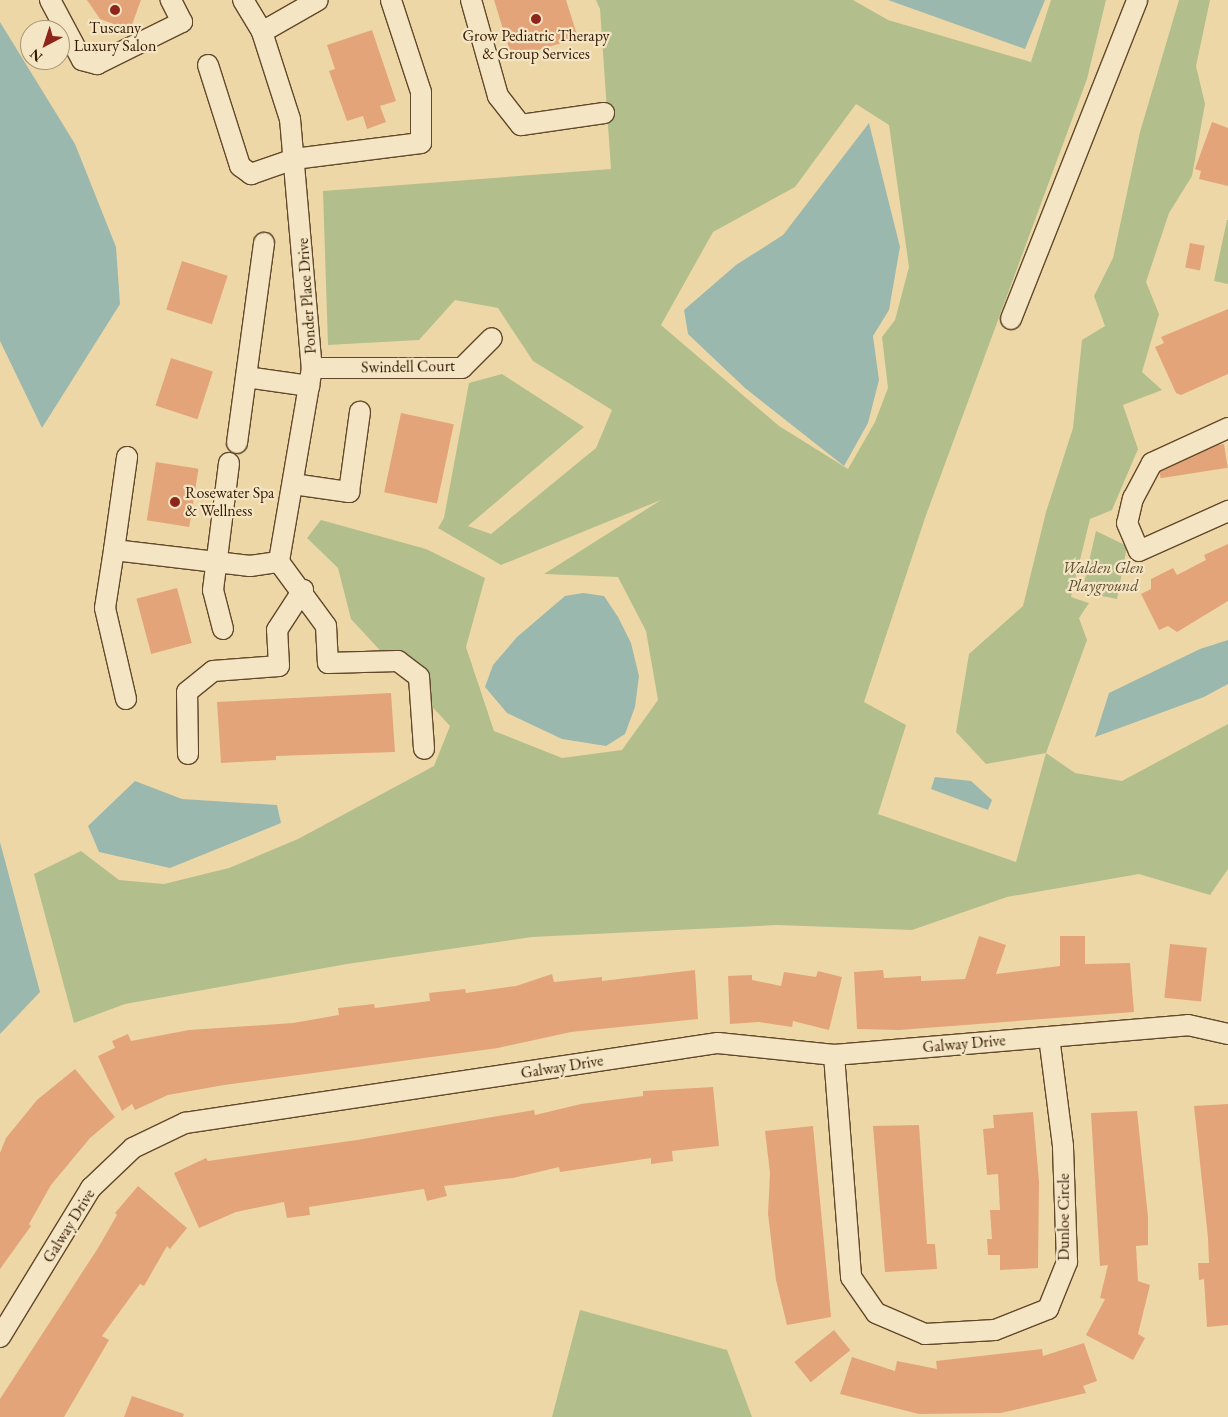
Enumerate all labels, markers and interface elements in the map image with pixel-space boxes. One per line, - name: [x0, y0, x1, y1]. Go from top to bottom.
- marker: Tuscany Luxury Salon: [109, 4, 121, 16]
- marker: Grow Pediatric Therapy & Group Services: [530, 13, 542, 25]
- place label: Tuscany Luxury Salon: [74, 18, 156, 56]
- north arrow: [20, 20, 70, 70]
- place label: Grow Pediatric Therapy & Group Services: [462, 26, 610, 64]
- text: N: [26, 45, 46, 66]
- street label: Ponder Place Drive: [293, 237, 321, 355]
- street label: Swindell Court: [361, 357, 455, 377]
- place label: Rosewater Spa & Wellness: [185, 483, 274, 521]
- marker: Rosewater Spa & Wellness: [169, 496, 181, 508]
- park label: Walden Glen Playground: [1062, 558, 1144, 596]
- street label: Galway Drive: [922, 1031, 1006, 1057]
- street label: Galway Drive: [519, 1051, 605, 1083]
- street label: Dunloe Circle: [1054, 1173, 1074, 1261]
- street label: Galway Drive: [39, 1186, 99, 1266]

